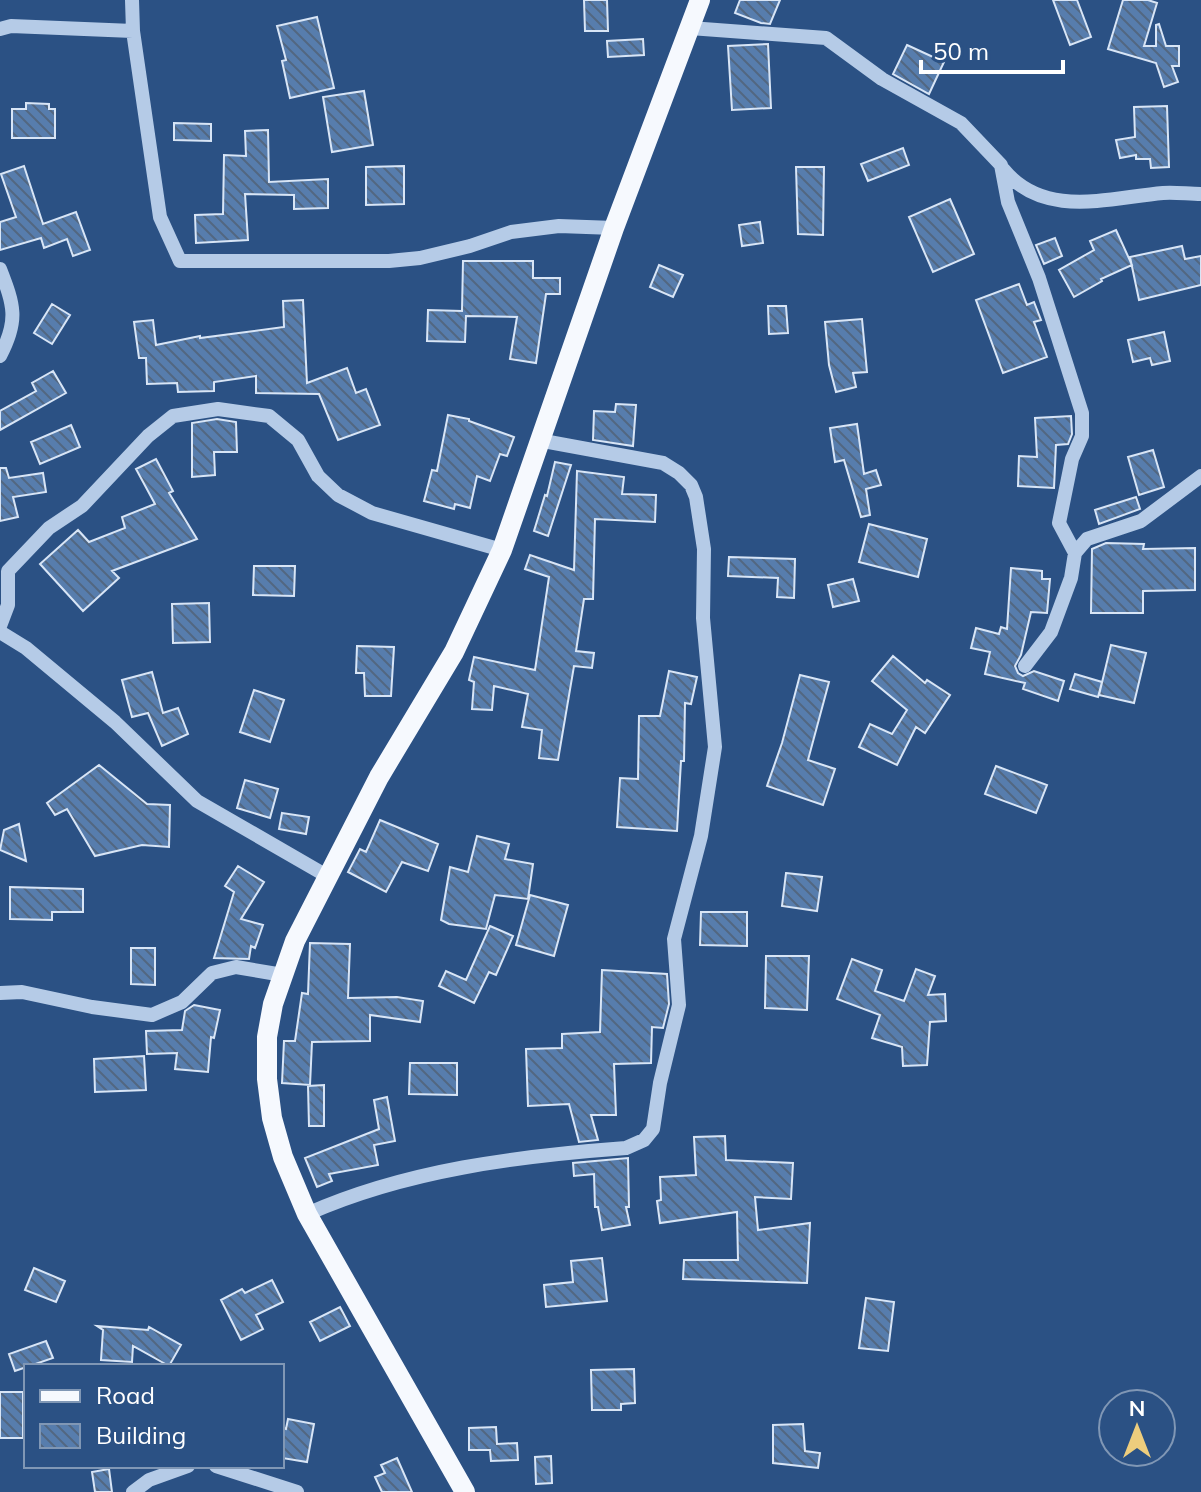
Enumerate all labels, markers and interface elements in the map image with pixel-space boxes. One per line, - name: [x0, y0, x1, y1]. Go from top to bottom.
- scale bar: [921, 24, 1063, 74]
- text: 50 m: [933, 36, 989, 66]
- legend: [24, 1364, 284, 1468]
- text: Road: [96, 1380, 155, 1410]
- north arrow: [1097, 1388, 1177, 1468]
- text: N: [1129, 1394, 1145, 1422]
- text: Building: [96, 1420, 186, 1450]

